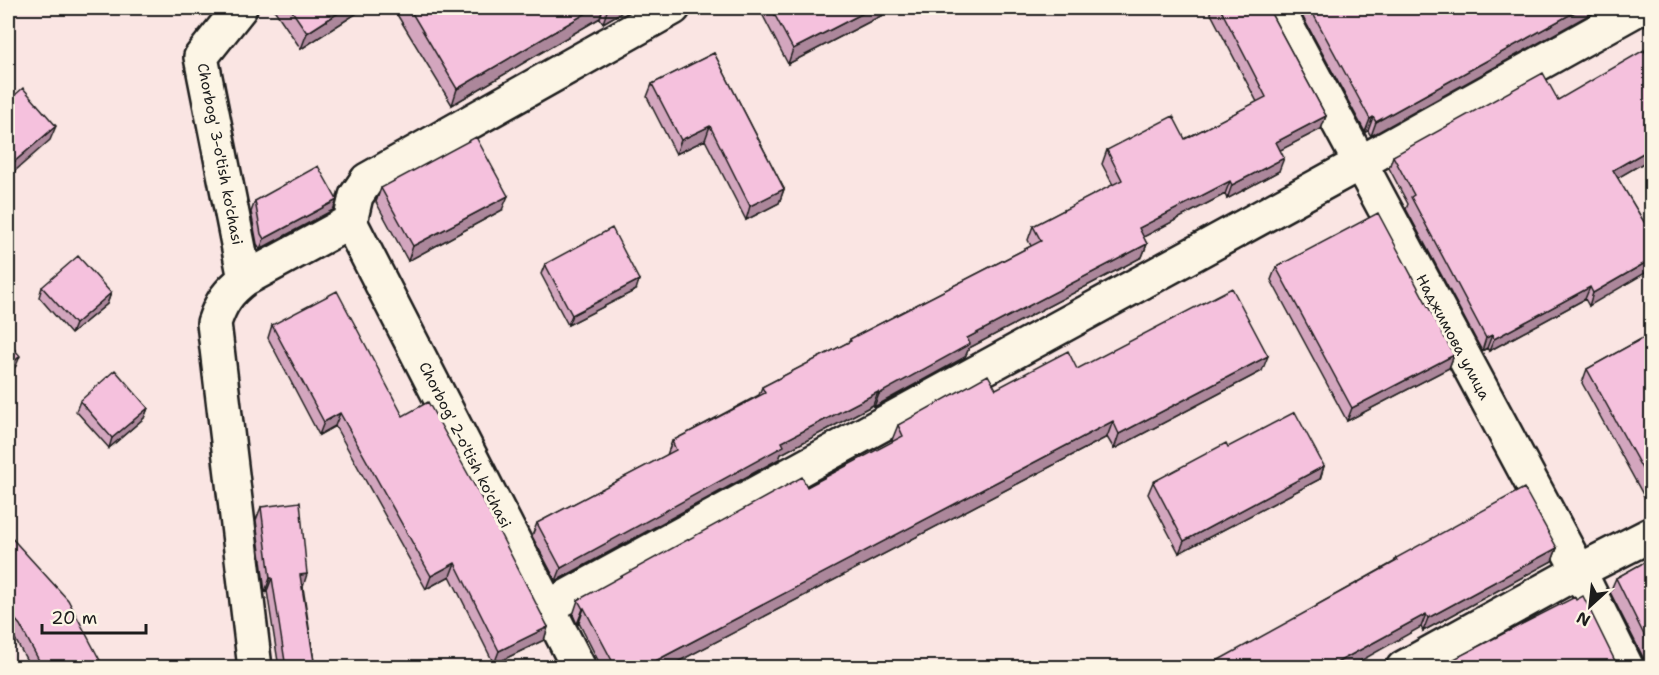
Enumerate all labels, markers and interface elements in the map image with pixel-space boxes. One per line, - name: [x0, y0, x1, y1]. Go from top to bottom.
- street label: Chorbog' 3-o'tish ko'chasi: [193, 61, 247, 247]
- street label: Наджимова улица: [1411, 271, 1495, 404]
- street label: Chorbog' 2-o'tish ko'chasi: [414, 358, 516, 532]
- north arrow: [1560, 576, 1620, 636]
- scale bar: [42, 597, 146, 635]
- text: 20 m: [51, 606, 97, 630]
- text: N: [1573, 607, 1594, 631]

